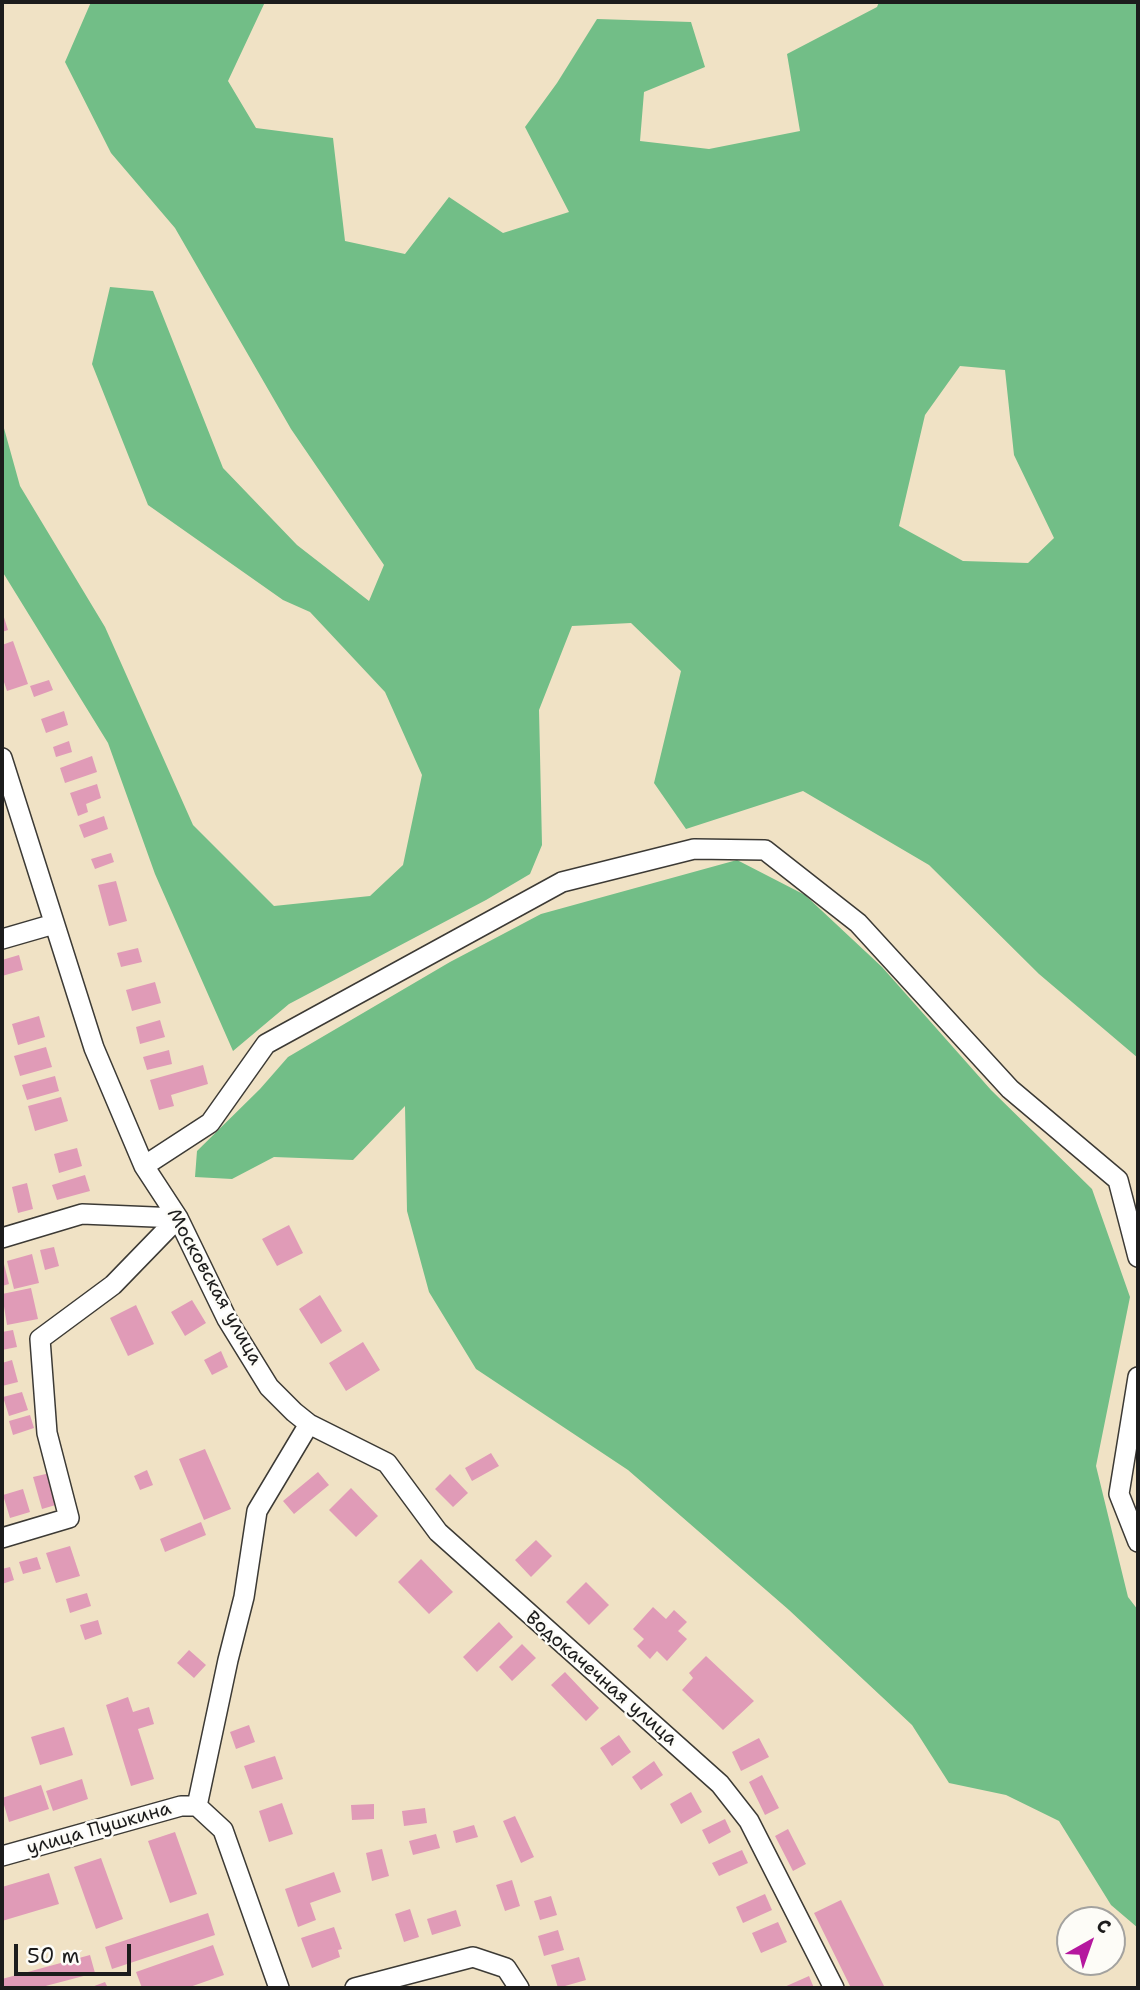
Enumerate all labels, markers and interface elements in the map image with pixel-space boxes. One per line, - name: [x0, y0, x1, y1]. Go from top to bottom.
- street label: Московская улица: [161, 1205, 267, 1369]
- street label: Водокачечная улица: [520, 1607, 682, 1751]
- street label: улица Пушкина: [24, 1797, 174, 1861]
- north arrow: [1056, 1906, 1126, 1976]
- text: С: [1091, 1913, 1116, 1939]
- scale bar: [18, 1930, 135, 1974]
- text: 50 m: [27, 1942, 80, 1970]

